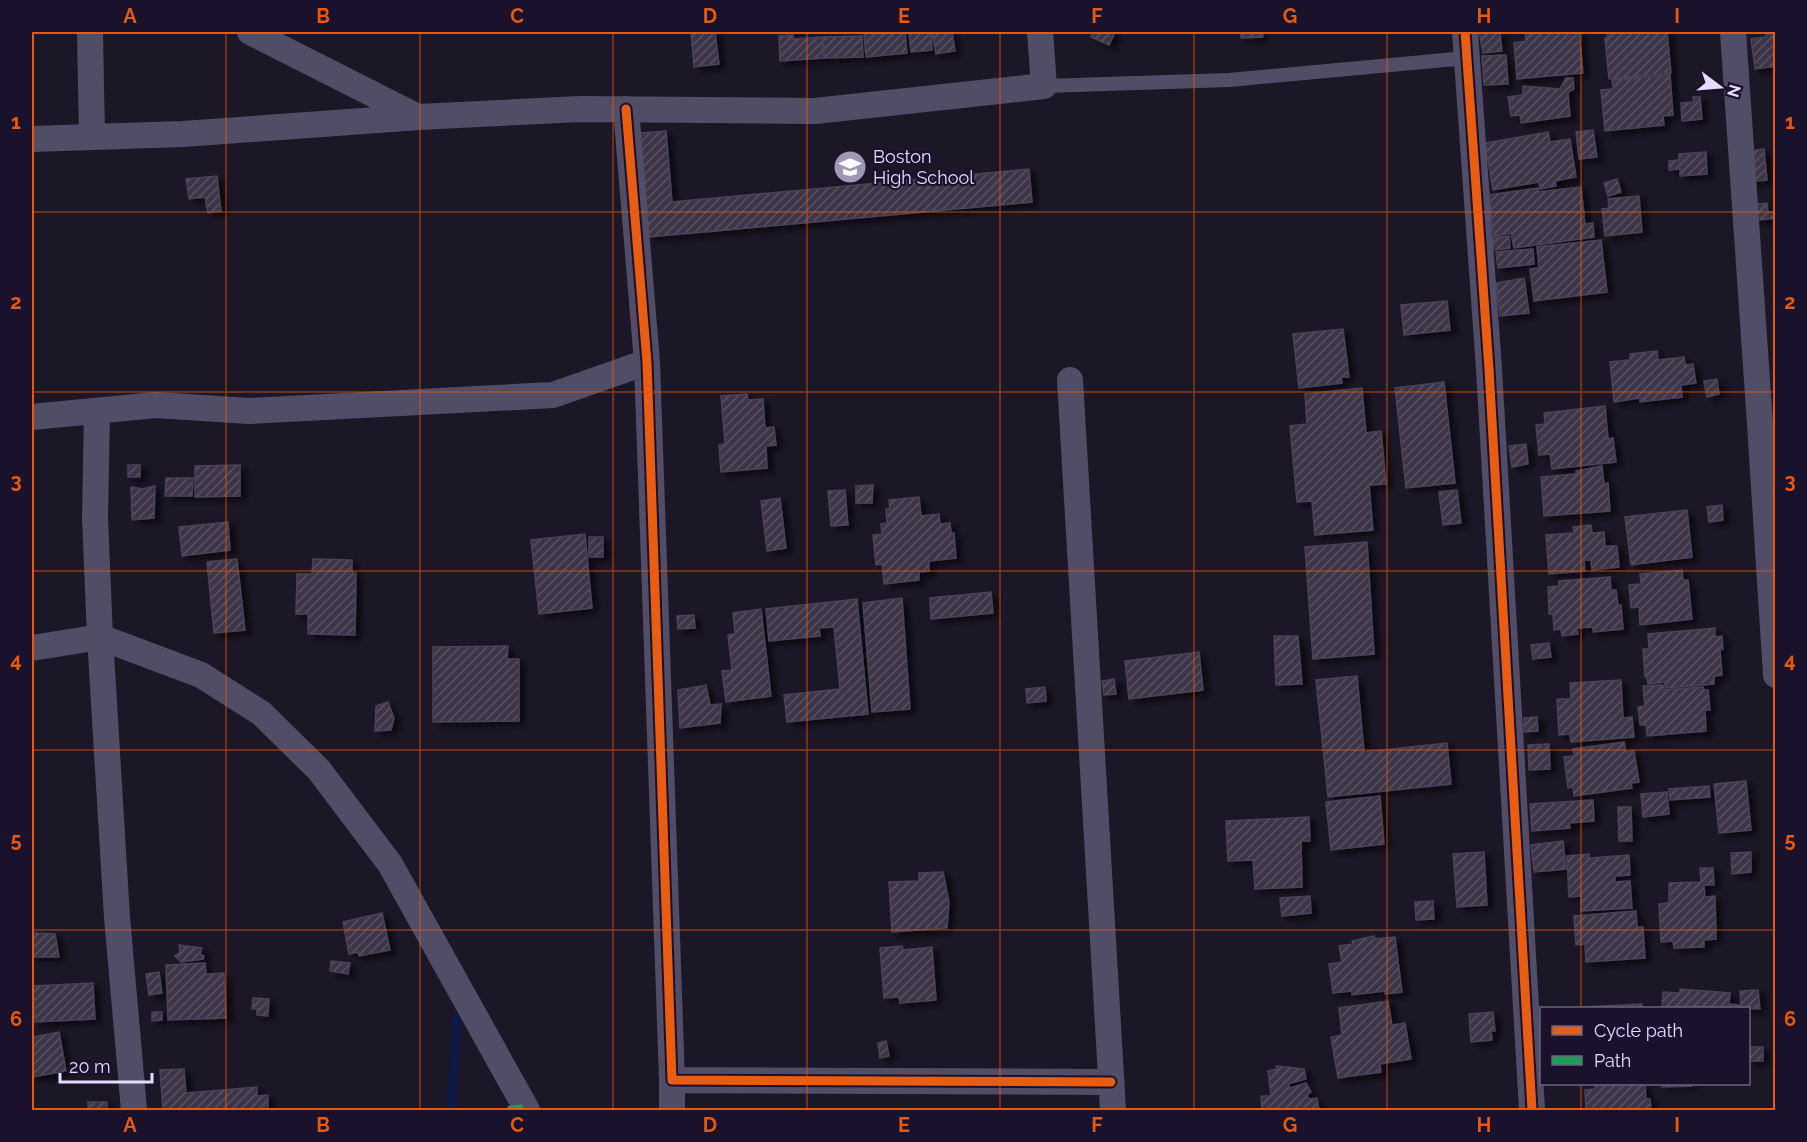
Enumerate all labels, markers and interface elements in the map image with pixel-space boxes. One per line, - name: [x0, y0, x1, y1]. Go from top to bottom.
- text: A: [123, 4, 137, 28]
- text: B: [316, 4, 330, 28]
- text: C: [510, 4, 524, 28]
- text: D: [703, 4, 717, 28]
- text: E: [898, 4, 910, 28]
- text: F: [1091, 4, 1103, 28]
- text: G: [1283, 4, 1297, 28]
- text: H: [1477, 4, 1491, 28]
- text: I: [1674, 4, 1680, 28]
- north arrow: [1690, 57, 1750, 117]
- text: N: [1723, 83, 1745, 99]
- text: 1: [11, 110, 21, 134]
- text: 1: [1785, 110, 1795, 134]
- place label: Boston High School: [873, 146, 974, 188]
- school or university icon: Boston High School: [832, 149, 868, 185]
- text: 2: [10, 290, 22, 314]
- text: 2: [1784, 290, 1796, 314]
- text: 3: [10, 469, 22, 493]
- text: 3: [1784, 469, 1796, 493]
- text: 4: [10, 648, 22, 672]
- text: 4: [1784, 648, 1796, 672]
- text: 5: [10, 828, 22, 852]
- text: 5: [1784, 828, 1796, 852]
- text: 6: [10, 1007, 22, 1031]
- legend: [1540, 1007, 1750, 1085]
- text: 6: [1784, 1007, 1796, 1031]
- text: Cycle path: [1594, 1020, 1683, 1041]
- scale bar: [60, 1046, 152, 1084]
- text: Path: [1594, 1050, 1631, 1071]
- text: 20 m: [69, 1056, 111, 1077]
- text: A: [123, 1113, 137, 1137]
- text: B: [316, 1113, 330, 1137]
- text: C: [510, 1113, 524, 1137]
- text: D: [703, 1113, 717, 1137]
- text: E: [898, 1113, 910, 1137]
- text: F: [1091, 1113, 1103, 1137]
- text: G: [1283, 1113, 1297, 1137]
- text: H: [1477, 1113, 1491, 1137]
- text: I: [1674, 1113, 1680, 1137]

